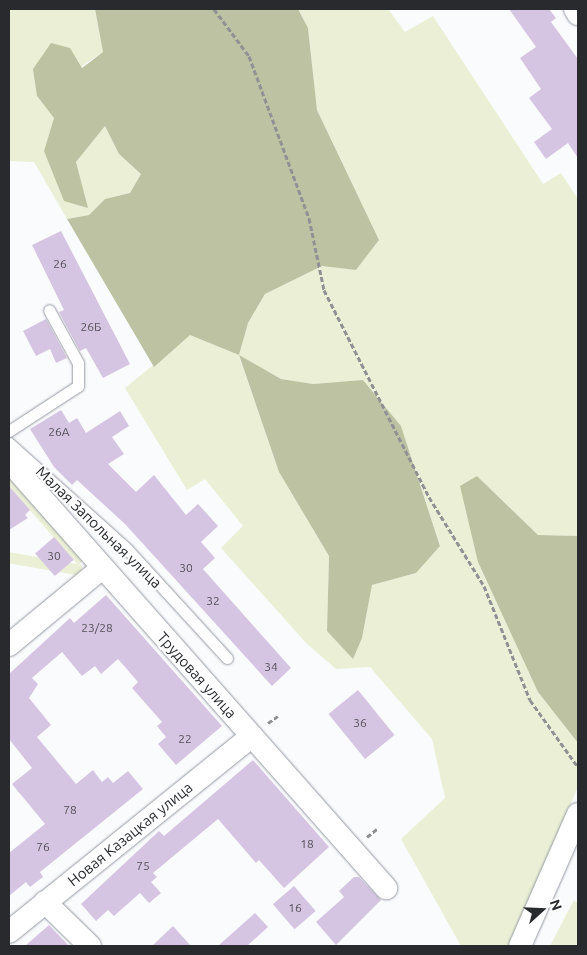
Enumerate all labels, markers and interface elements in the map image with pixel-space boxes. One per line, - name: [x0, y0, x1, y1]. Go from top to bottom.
- house number: 26: [53, 257, 67, 271]
- house number: 26Б: [81, 320, 101, 334]
- house number: 26А: [48, 425, 70, 439]
- street label: Малая Запольная улица: [32, 462, 166, 592]
- house number: 30: [47, 549, 61, 563]
- house number: 30: [179, 561, 193, 575]
- house number: 32: [206, 594, 220, 608]
- house number: 23/28: [81, 621, 113, 635]
- street label: Трудовая улица: [154, 628, 240, 722]
- house number: 34: [264, 660, 278, 674]
- house number: 36: [353, 716, 367, 730]
- house number: 22: [178, 732, 192, 746]
- street label: Новая Казацкая улица: [64, 778, 196, 890]
- house number: 78: [63, 803, 77, 817]
- house number: 18: [300, 837, 314, 851]
- house number: 76: [36, 840, 50, 854]
- house number: 75: [136, 859, 150, 873]
- north arrow: [517, 885, 567, 935]
- text: N: [547, 897, 565, 913]
- house number: 16: [288, 901, 302, 915]

